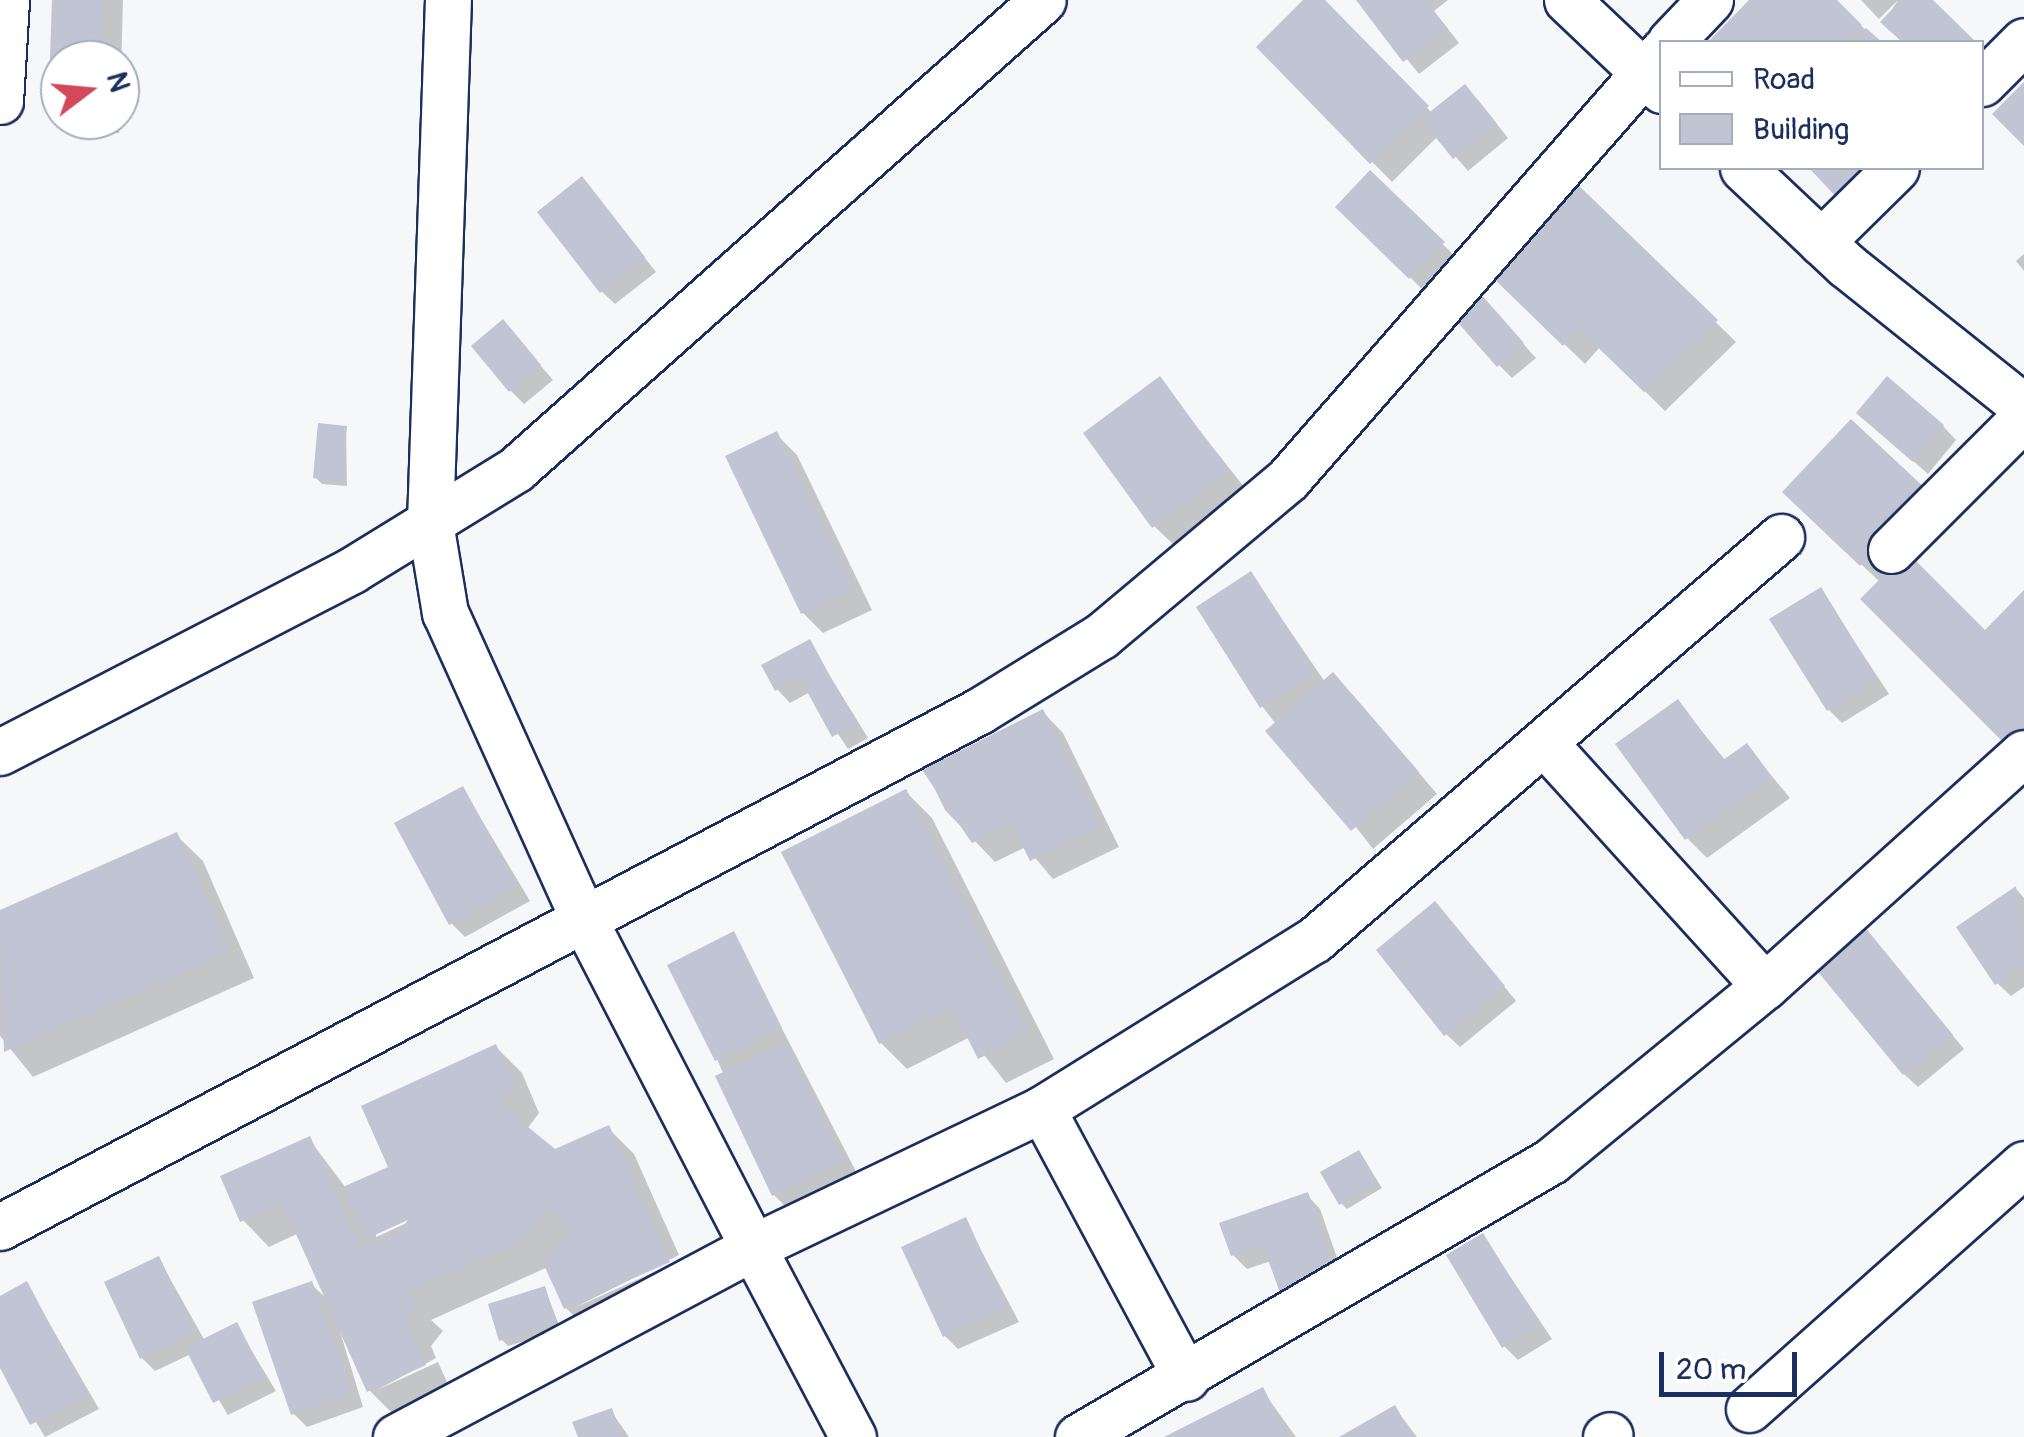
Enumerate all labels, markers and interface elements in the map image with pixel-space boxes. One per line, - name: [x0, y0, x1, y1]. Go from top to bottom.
- north arrow: [40, 40, 140, 140]
- legend: [1659, 40, 1984, 170]
- text: Road: [1753, 61, 1815, 98]
- text: N: [98, 68, 137, 96]
- text: Building: [1753, 111, 1849, 148]
- scale bar: [1664, 1332, 1802, 1394]
- text: 20 m: [1676, 1351, 1746, 1388]

